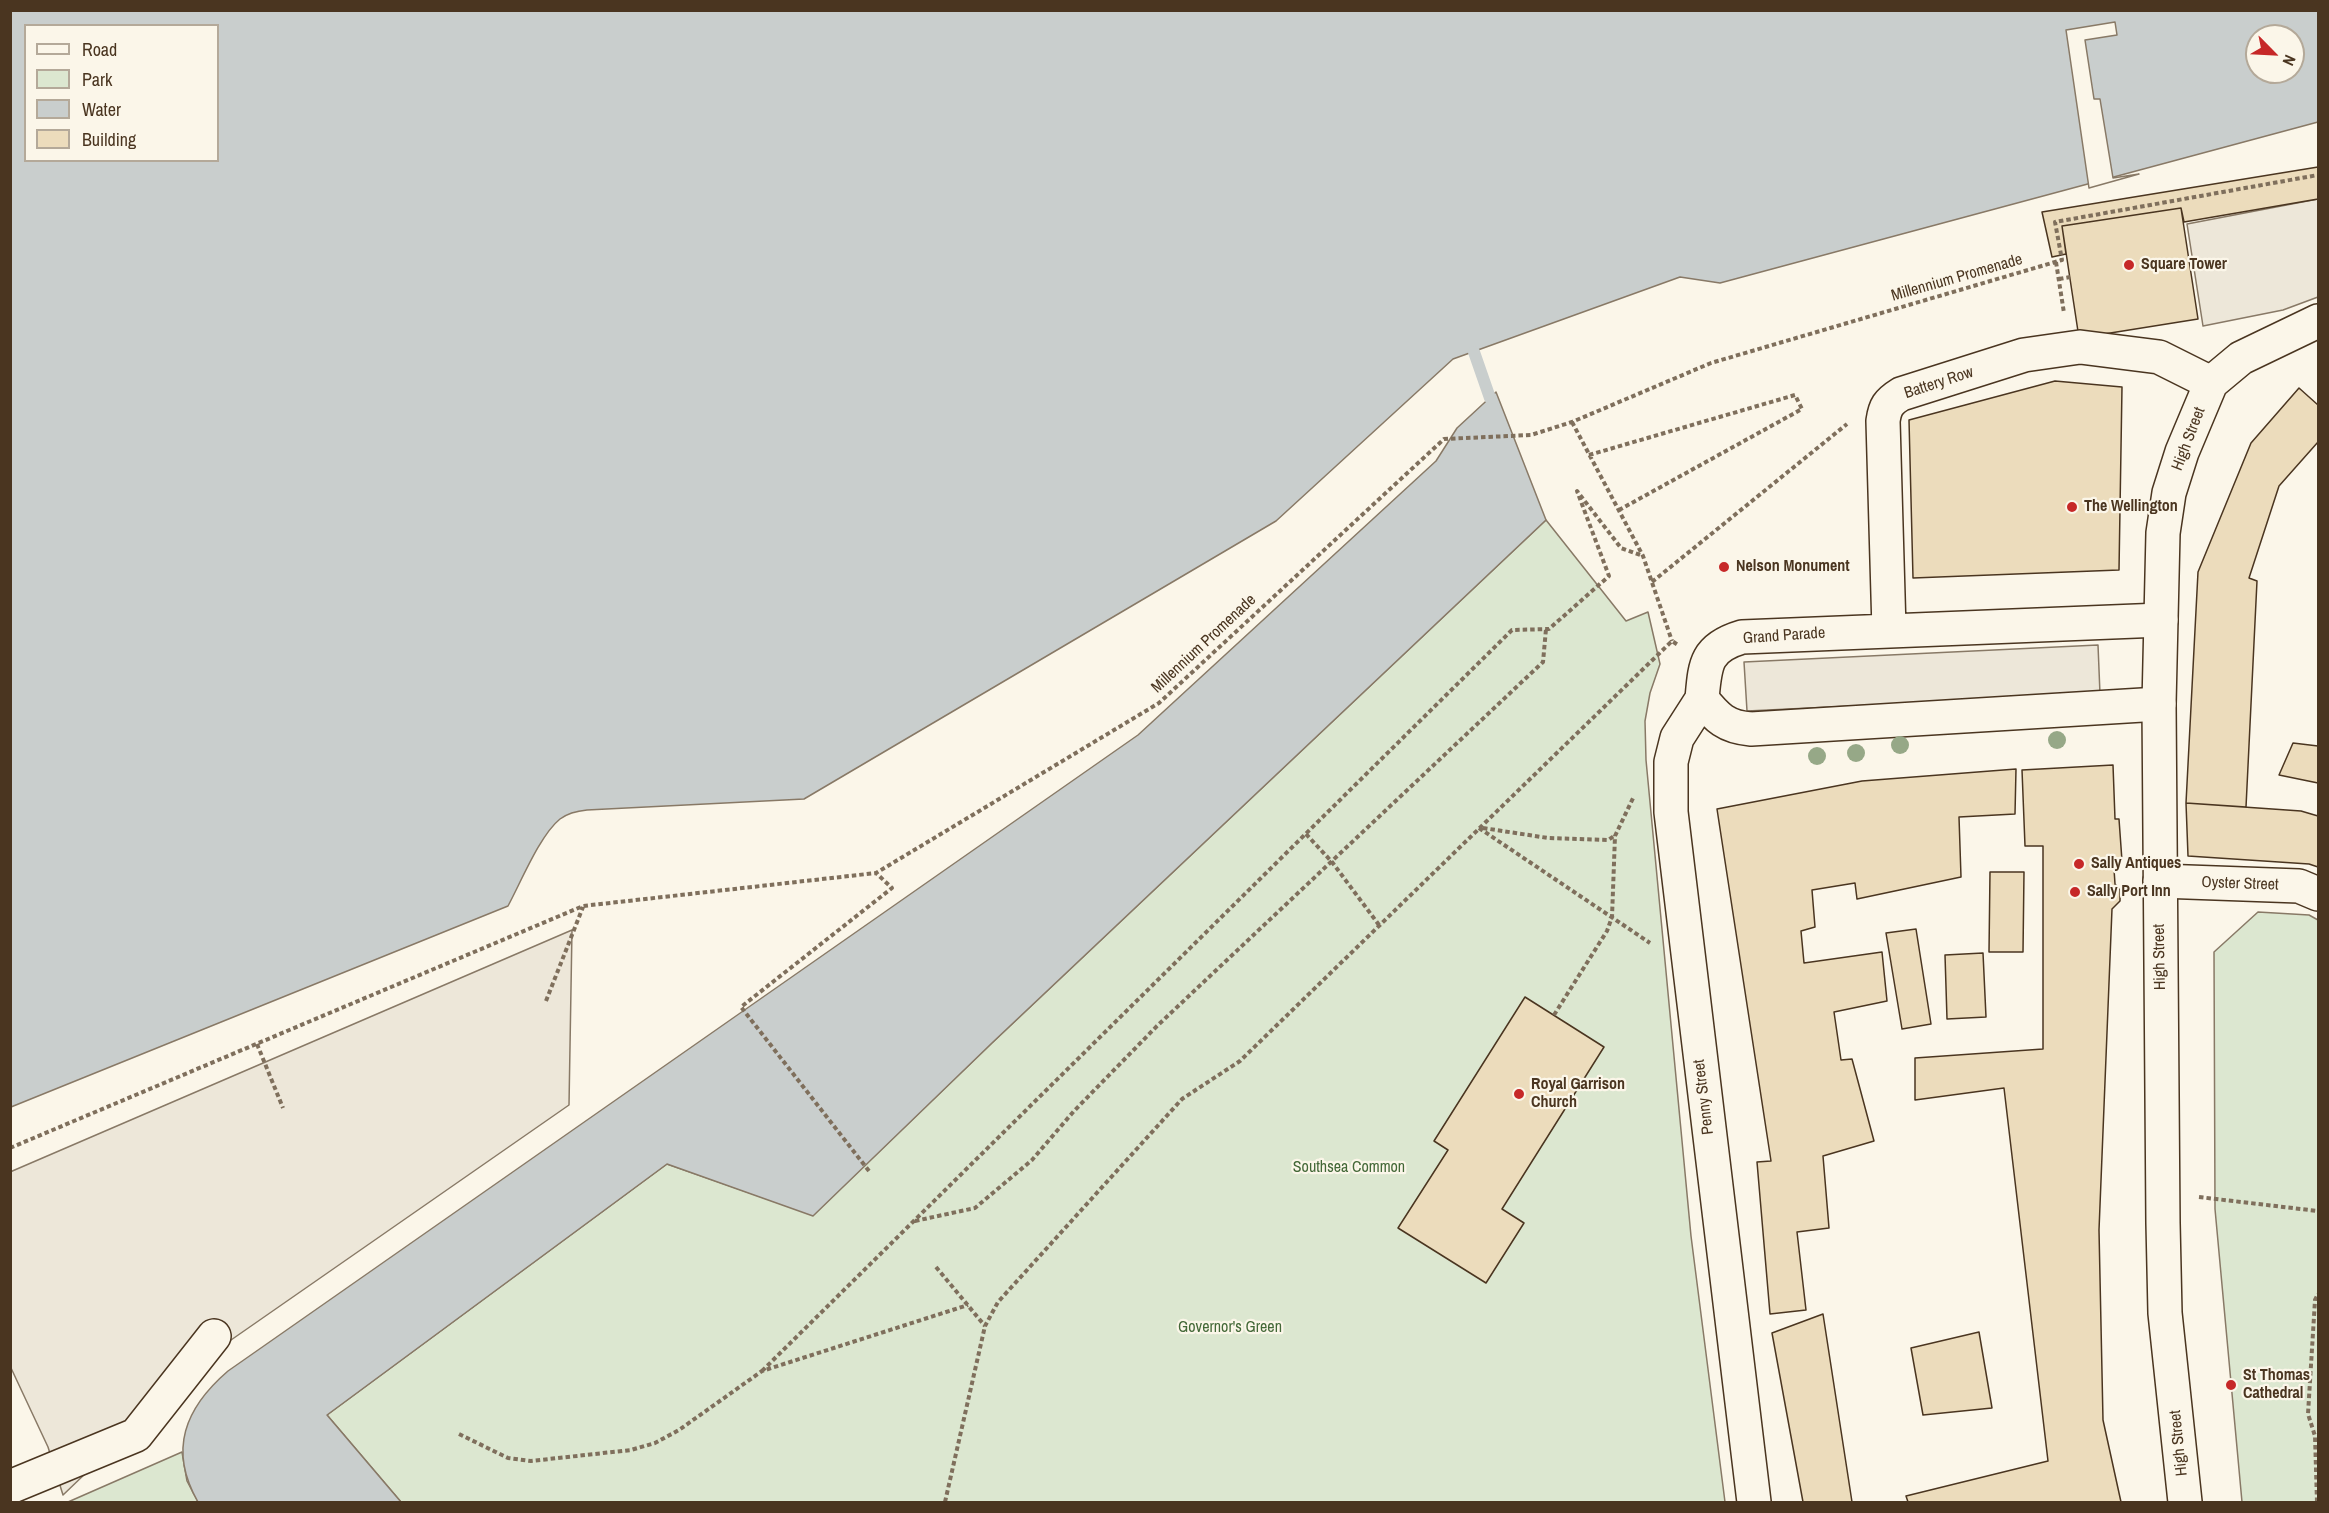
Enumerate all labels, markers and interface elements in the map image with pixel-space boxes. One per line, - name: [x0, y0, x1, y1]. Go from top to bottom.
- legend: [24, 24, 219, 162]
- north arrow: [2245, 24, 2305, 84]
- text: Road: [82, 37, 117, 62]
- text: N: [2278, 52, 2302, 69]
- text: Park: [82, 67, 112, 92]
- text: Water: [82, 97, 121, 122]
- text: Building: [82, 127, 136, 152]
- street label: Millennium Promenade: [1889, 250, 2025, 306]
- place label: Square Tower: [2141, 255, 2227, 275]
- marker: Square Tower: [2122, 258, 2136, 272]
- street label: Battery Row: [1902, 363, 1976, 403]
- street label: High Street: [2168, 405, 2210, 473]
- place label: The Wellington: [2084, 497, 2178, 517]
- marker: The Wellington: [2065, 500, 2079, 514]
- place label: Nelson Monument: [1736, 557, 1850, 577]
- marker: Nelson Monument: [1717, 560, 1731, 574]
- street label: Millennium Promenade: [1148, 591, 1260, 697]
- street label: Grand Parade: [1742, 624, 1826, 648]
- place label: Sally Antiques: [2091, 854, 2181, 874]
- marker: Sally Antiques: [2072, 857, 2086, 871]
- street label: Oyster Street: [2201, 873, 2279, 895]
- place label: Sally Port Inn: [2087, 882, 2171, 902]
- marker: Sally Port Inn: [2068, 885, 2082, 899]
- street label: High Street: [2150, 924, 2170, 990]
- street label: Penny Street: [1690, 1058, 1718, 1136]
- place label: Royal Garrison Church: [1531, 1075, 1625, 1113]
- marker: Royal Garrison Church: [1512, 1087, 1526, 1101]
- park label: Southsea Common: [1293, 1158, 1405, 1178]
- park label: Governor's Green: [1178, 1318, 1282, 1338]
- place label: St Thomas Cathedral: [2243, 1366, 2310, 1404]
- marker: St Thomas Cathedral: [2224, 1378, 2238, 1392]
- street label: High Street: [2166, 1409, 2192, 1477]

